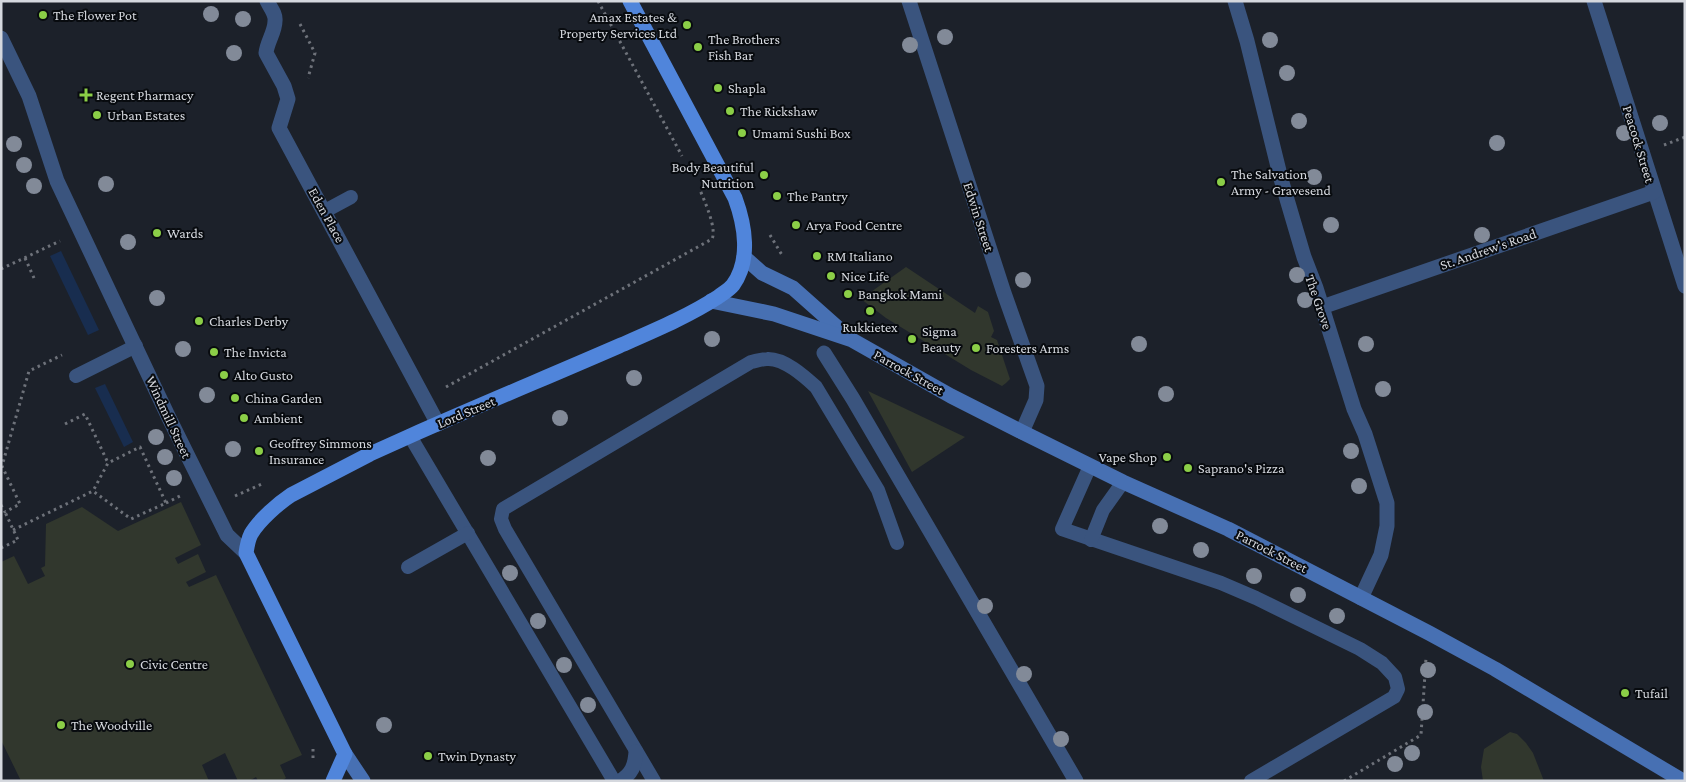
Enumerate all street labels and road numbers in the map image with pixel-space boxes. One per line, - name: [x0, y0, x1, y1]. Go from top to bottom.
- street label: Peacock Street: [1620, 103, 1658, 185]
- street label: Edwin Street: [960, 180, 998, 254]
- street label: Eden Place: [305, 185, 349, 245]
- street label: St. Andrew's Road: [1438, 225, 1539, 273]
- street label: The Grove: [1302, 273, 1336, 331]
- street label: Parrock Street: [871, 346, 947, 398]
- street label: Windmill Street: [143, 373, 195, 461]
- street label: Lord Street: [435, 392, 498, 431]
- street label: Parrock Street: [1234, 526, 1311, 576]

